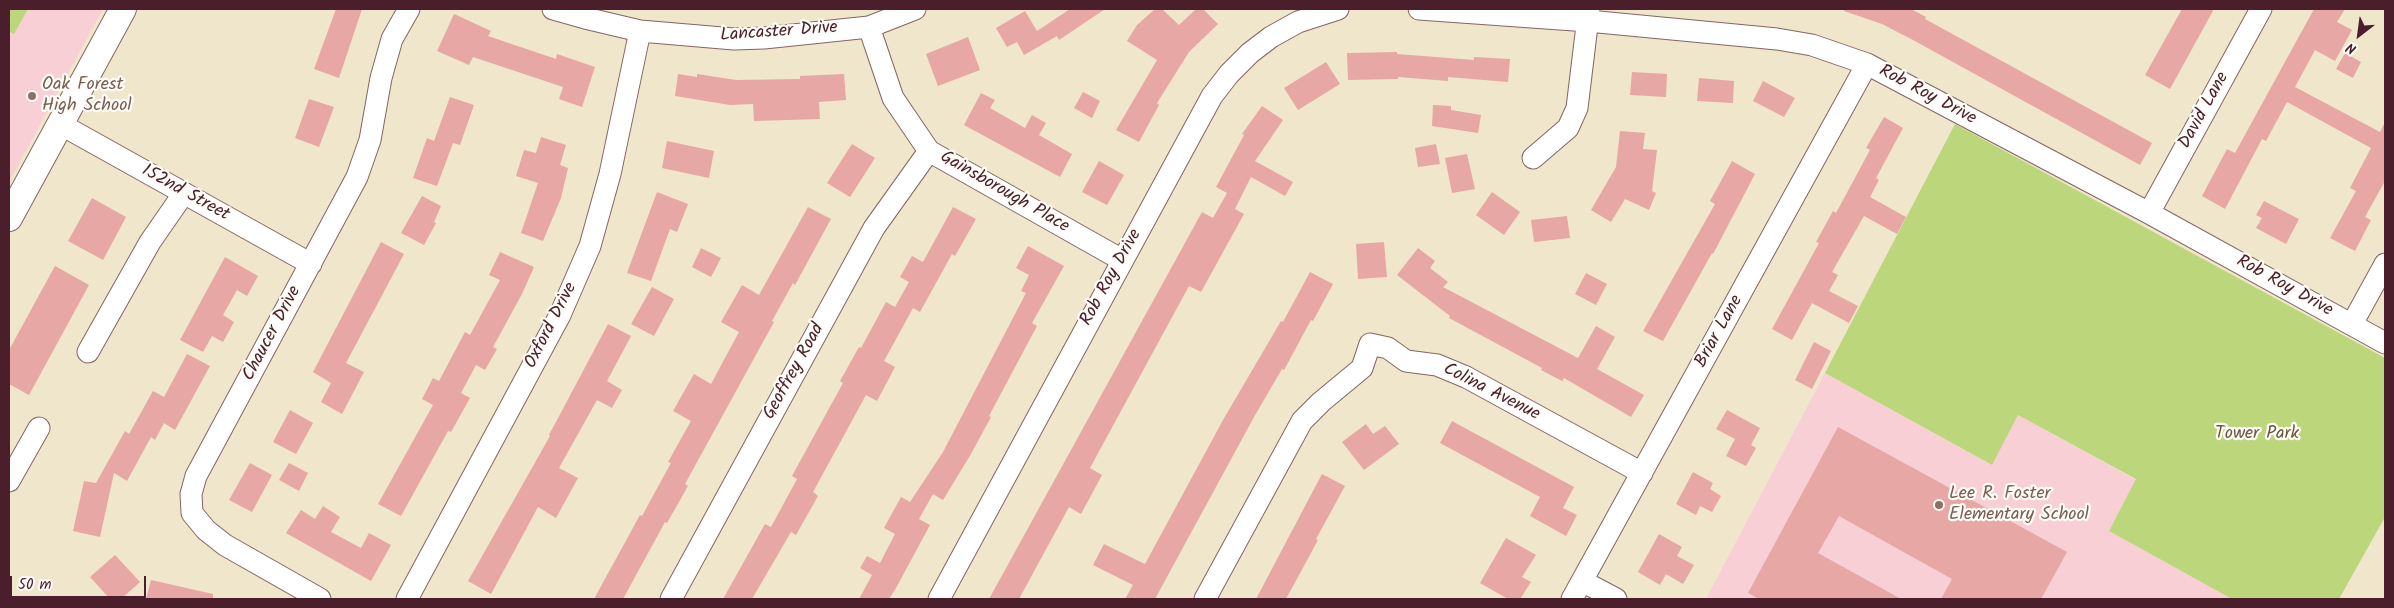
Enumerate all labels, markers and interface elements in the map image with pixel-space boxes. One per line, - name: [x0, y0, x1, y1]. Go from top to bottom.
- north arrow: [2334, 10, 2384, 60]
- street label: Lancaster Drive: [720, 18, 838, 48]
- text: N: [2342, 36, 2361, 60]
- street label: Rob Roy Drive: [1875, 61, 1979, 131]
- street label: David Lane: [2175, 69, 2235, 153]
- place label: Oak Forest High School: [42, 75, 132, 118]
- marker: Oak Forest High School: [26, 90, 38, 102]
- street label: Gainsborough Place: [936, 147, 1072, 239]
- street label: 152nd Street: [137, 161, 233, 227]
- street label: Rob Roy Drive: [1077, 226, 1147, 330]
- street label: Rob Roy Drive: [2232, 252, 2336, 322]
- street label: Oxford Drive: [521, 280, 583, 372]
- street label: Chaucer Drive: [239, 283, 307, 385]
- street label: Briar Lane: [1691, 292, 1749, 372]
- street label: Geoffrey Road: [760, 320, 830, 424]
- street label: Colina Avenue: [1439, 359, 1543, 427]
- park label: Tower Park: [2215, 424, 2299, 446]
- place label: Lee R. Foster Elementary School: [1949, 484, 2089, 526]
- marker: Lee R. Foster Elementary School: [1933, 499, 1945, 511]
- scale bar: [12, 566, 149, 598]
- text: 50 m: [18, 573, 52, 597]

